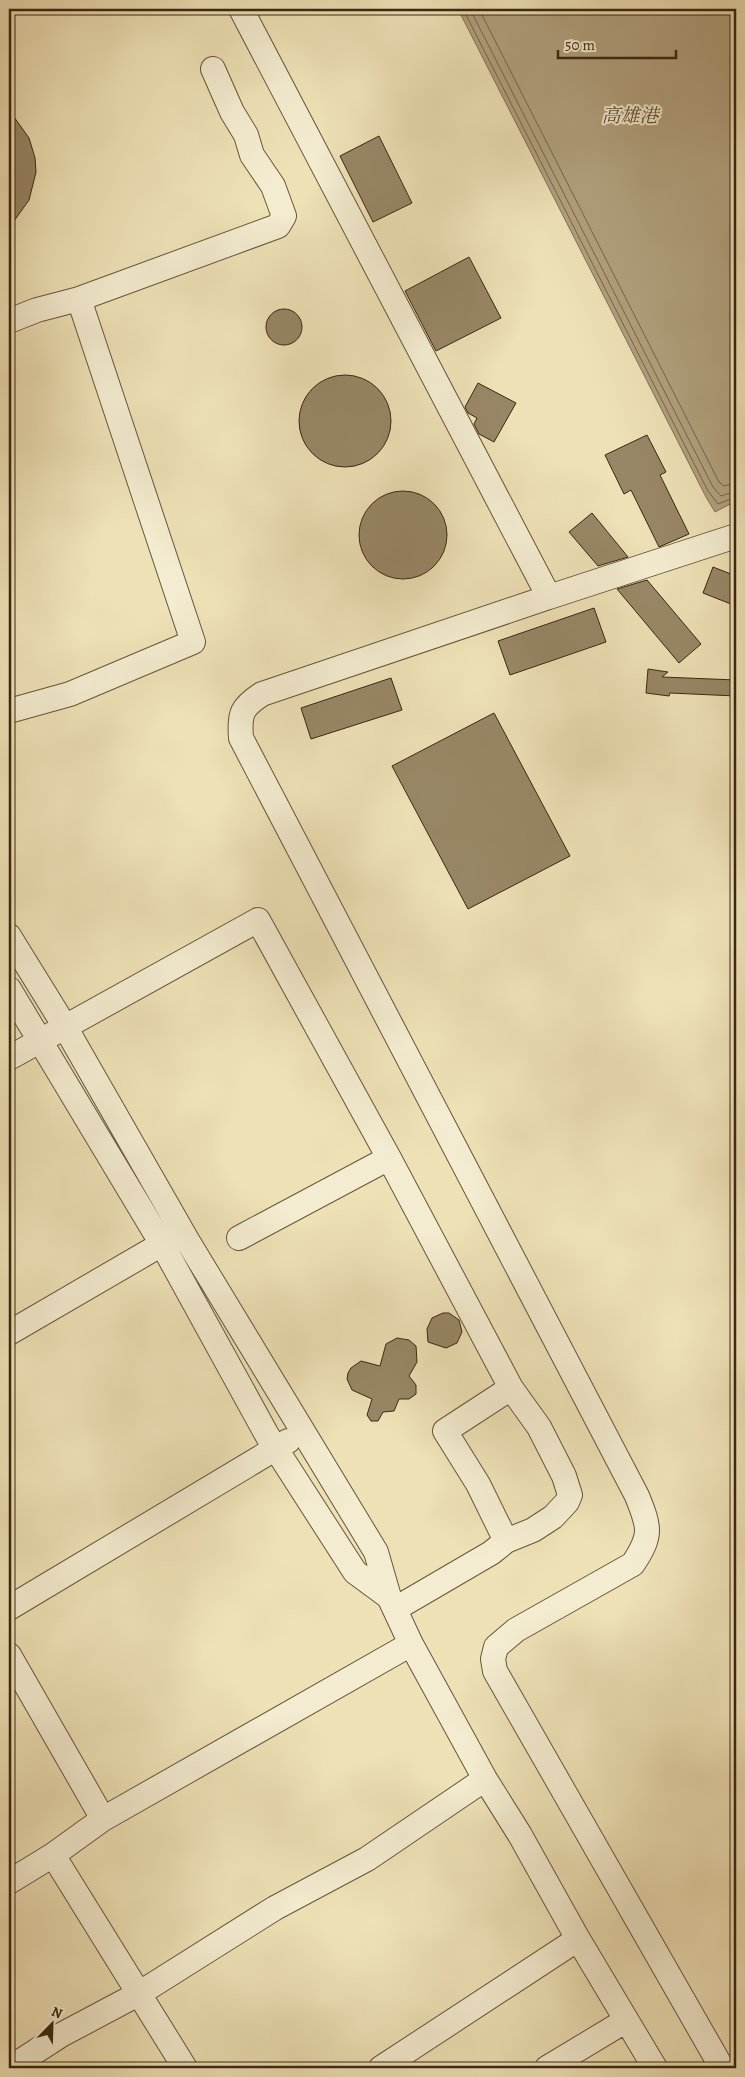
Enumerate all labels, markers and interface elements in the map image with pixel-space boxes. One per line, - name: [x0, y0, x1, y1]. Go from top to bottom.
- scale bar: [558, 28, 675, 60]
- text: 50 m: [565, 35, 595, 55]
- water label: 高雄港: [601, 103, 661, 129]
- north arrow: [28, 2000, 78, 2050]
- text: N: [48, 2002, 65, 2023]

